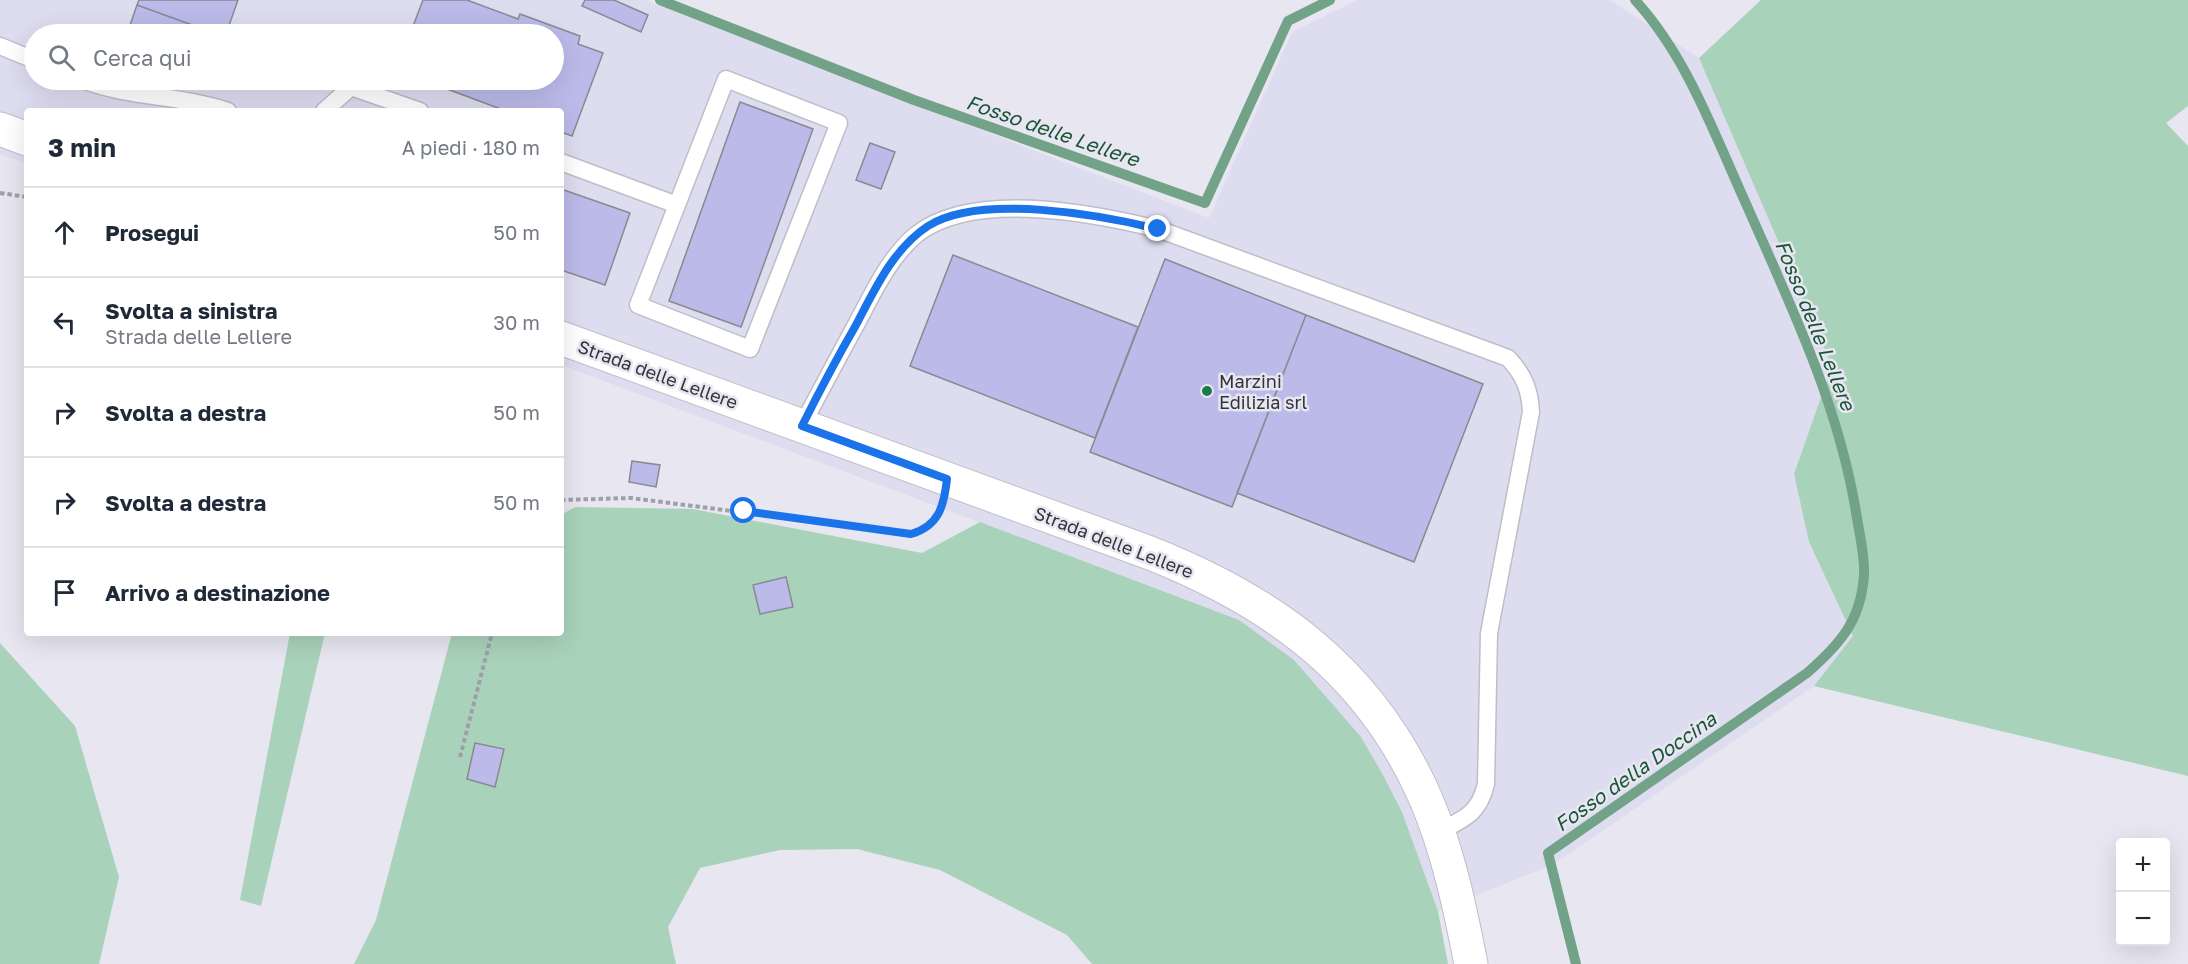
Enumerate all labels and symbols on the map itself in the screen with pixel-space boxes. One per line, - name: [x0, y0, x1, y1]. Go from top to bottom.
- water label: Fosso delle Lellere: [963, 89, 1144, 171]
- route end: [1144, 215, 1170, 241]
- water label: Fosso delle Lellere: [1771, 237, 1862, 415]
- street label: Strada delle Lellere: [575, 335, 741, 413]
- place label: Marzini Edilizia srl: [1219, 370, 1308, 413]
- marker: Marzini Edilizia srl: [1200, 384, 1214, 398]
- route start: [730, 497, 756, 523]
- street label: Strada delle Lellere: [1031, 502, 1197, 582]
- water label: Fosso della Doccina: [1550, 706, 1721, 836]

